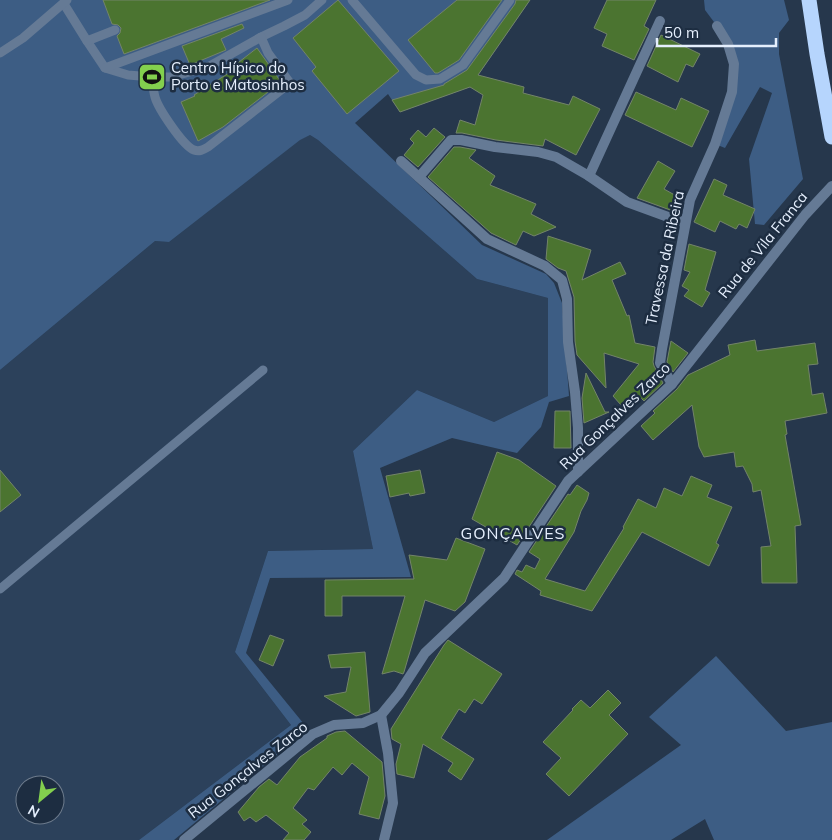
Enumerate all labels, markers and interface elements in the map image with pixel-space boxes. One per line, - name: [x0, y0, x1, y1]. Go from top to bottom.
- scale bar: [657, 15, 776, 47]
- text: 50 m: [664, 23, 699, 42]
- place label: Centro Hípico do Porto e Matosinhos: [171, 58, 305, 94]
- sports icon: Centro Hípico do Porto e Matosinhos: [137, 62, 167, 92]
- street label: Rua de Vila Franca: [714, 188, 811, 302]
- street label: Travessa da Ribeira: [641, 189, 688, 327]
- street label: Rua Gonçalves Zarco: [555, 358, 674, 473]
- district label: GONÇALVES: [461, 523, 566, 543]
- street label: Rua Gonçalves Zarco: [184, 717, 311, 822]
- north arrow: [15, 775, 65, 825]
- text: N: [25, 801, 43, 822]

